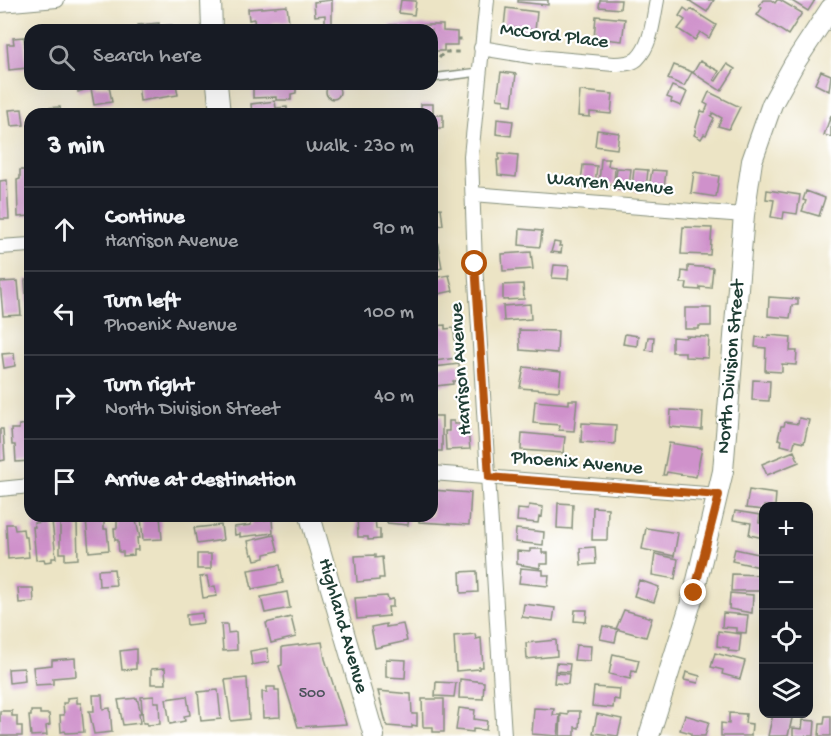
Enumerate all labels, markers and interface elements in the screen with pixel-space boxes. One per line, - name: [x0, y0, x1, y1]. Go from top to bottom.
- street label: McCord Place: [498, 19, 610, 55]
- search box: [24, 24, 438, 90]
- icon: search: [45, 41, 78, 74]
- text: Search here: [93, 44, 201, 70]
- text: 3 min: [48, 132, 104, 163]
- text: Walk · 230 m: [306, 136, 414, 159]
- street label: Warren Avenue: [546, 168, 675, 202]
- text: Continue: [105, 205, 185, 231]
- icon: ahead: [48, 213, 81, 246]
- text: 90 m: [374, 218, 414, 241]
- text: Harrison Avenue: [105, 231, 238, 254]
- route start: [461, 250, 487, 276]
- street label: North Division Street: [713, 277, 751, 455]
- text: Turn left: [105, 289, 179, 315]
- icon: left: [48, 297, 81, 330]
- street label: Harrison Avenue: [446, 301, 478, 436]
- text: 100 m: [364, 302, 414, 325]
- text: Phoenix Avenue: [105, 315, 237, 338]
- text: Turn right: [105, 373, 193, 399]
- icon: right: [48, 381, 81, 414]
- text: 40 m: [374, 386, 414, 409]
- text: North Division Street: [105, 399, 279, 422]
- street label: Phoenix Avenue: [509, 447, 644, 481]
- icon: arrive: [48, 465, 81, 498]
- text: Arrive at destination: [105, 468, 295, 494]
- map controls: [759, 502, 813, 718]
- button: +: [759, 502, 813, 556]
- street label: Highland Avenue: [312, 556, 372, 697]
- button: −: [759, 556, 813, 610]
- route end: [680, 579, 706, 605]
- button: locate: [759, 610, 813, 664]
- button: layers: [759, 664, 813, 718]
- house number: 500: [299, 685, 325, 704]

